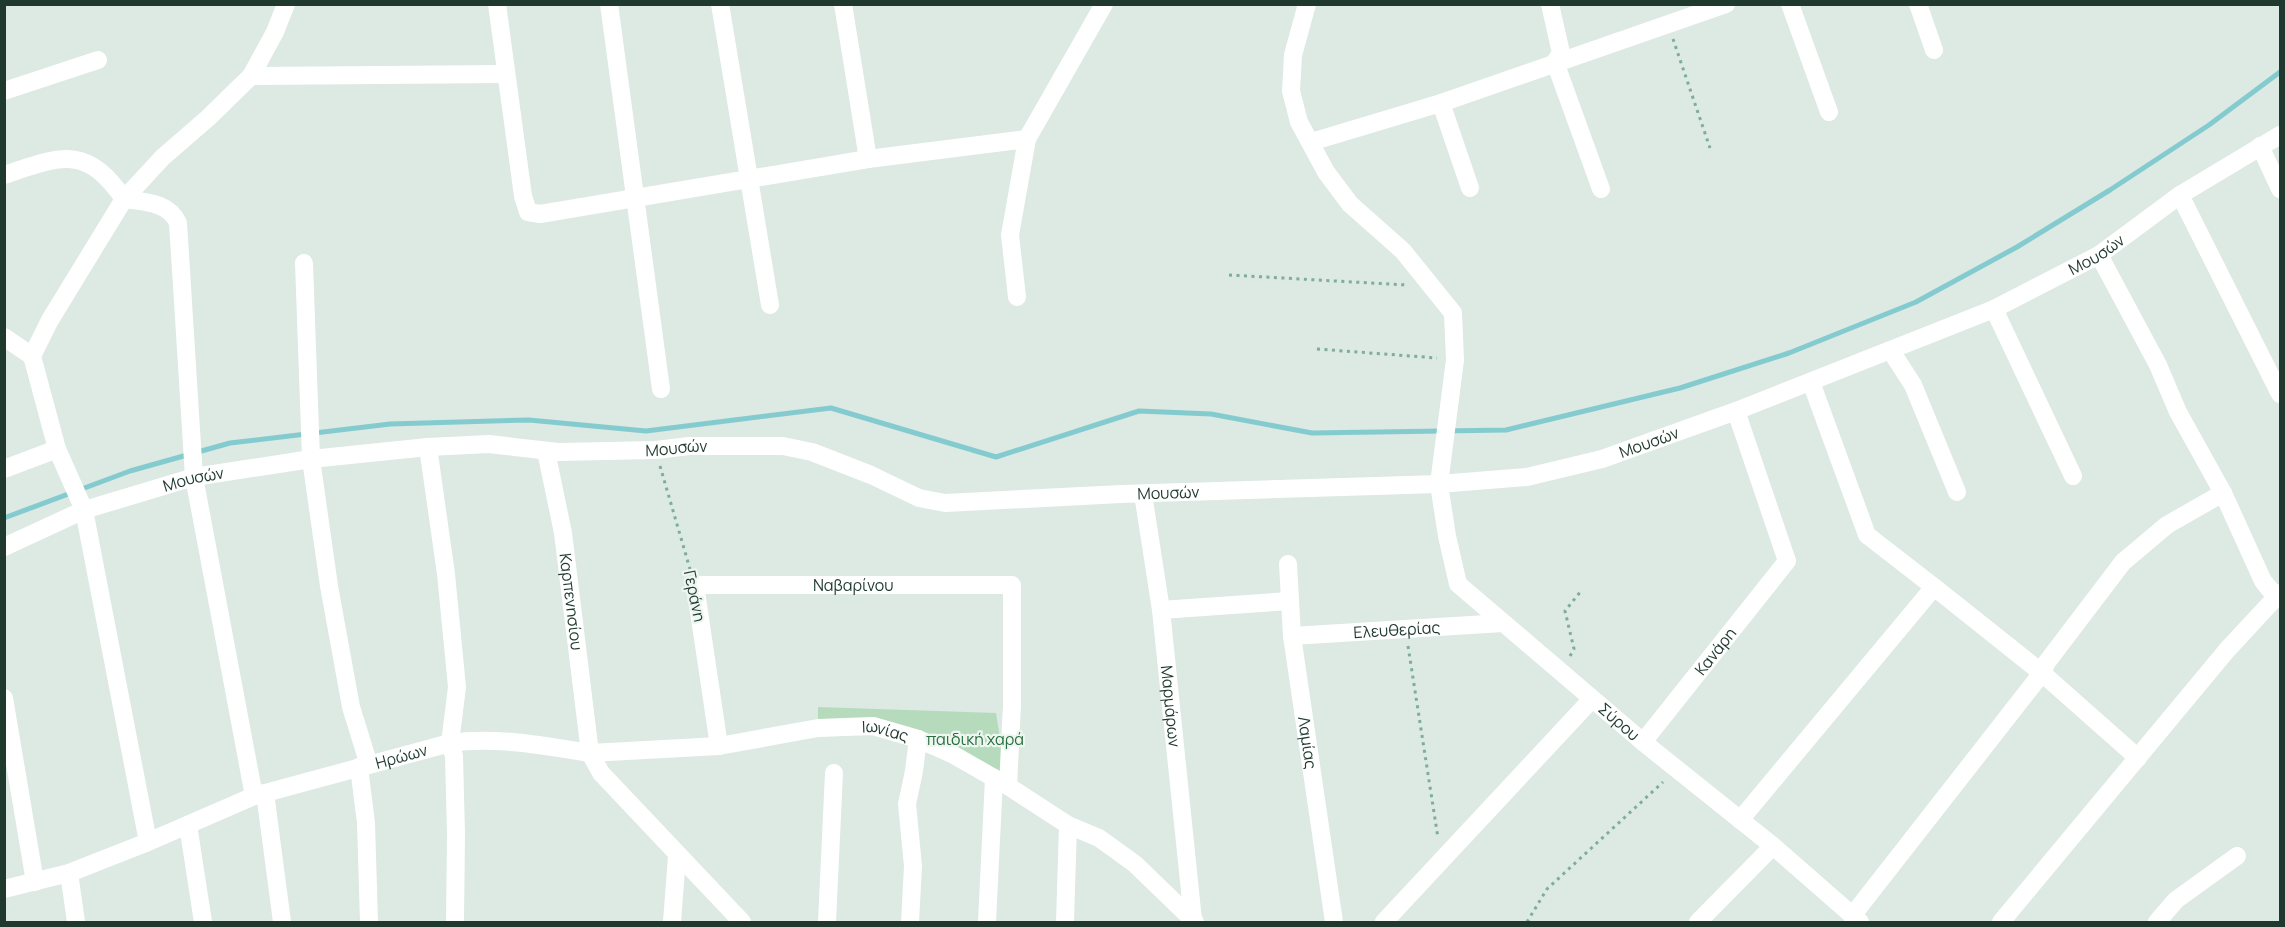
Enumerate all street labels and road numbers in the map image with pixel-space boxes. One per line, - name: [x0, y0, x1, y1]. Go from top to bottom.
- street label: Μουσών: [2065, 229, 2129, 280]
- street label: Μουσών: [1616, 421, 1682, 463]
- street label: Μουσών: [645, 435, 707, 461]
- street label: Μουσών: [160, 462, 225, 497]
- street label: Μουσών: [1137, 481, 1200, 504]
- street label: Καρπενησίου: [555, 552, 588, 652]
- street label: Γεράνη: [679, 568, 711, 624]
- street label: Ναβαρίνου: [813, 574, 894, 596]
- street label: Ελευθερίας: [1353, 616, 1441, 643]
- street label: Κανάρη: [1689, 623, 1741, 680]
- street label: Μαρμάρων: [1156, 664, 1186, 748]
- street label: Σύρου: [1594, 698, 1644, 746]
- street label: Ιωνίας: [861, 715, 911, 747]
- street label: Λαμίας: [1293, 715, 1322, 771]
- street label: Ηρώων: [373, 739, 430, 774]

